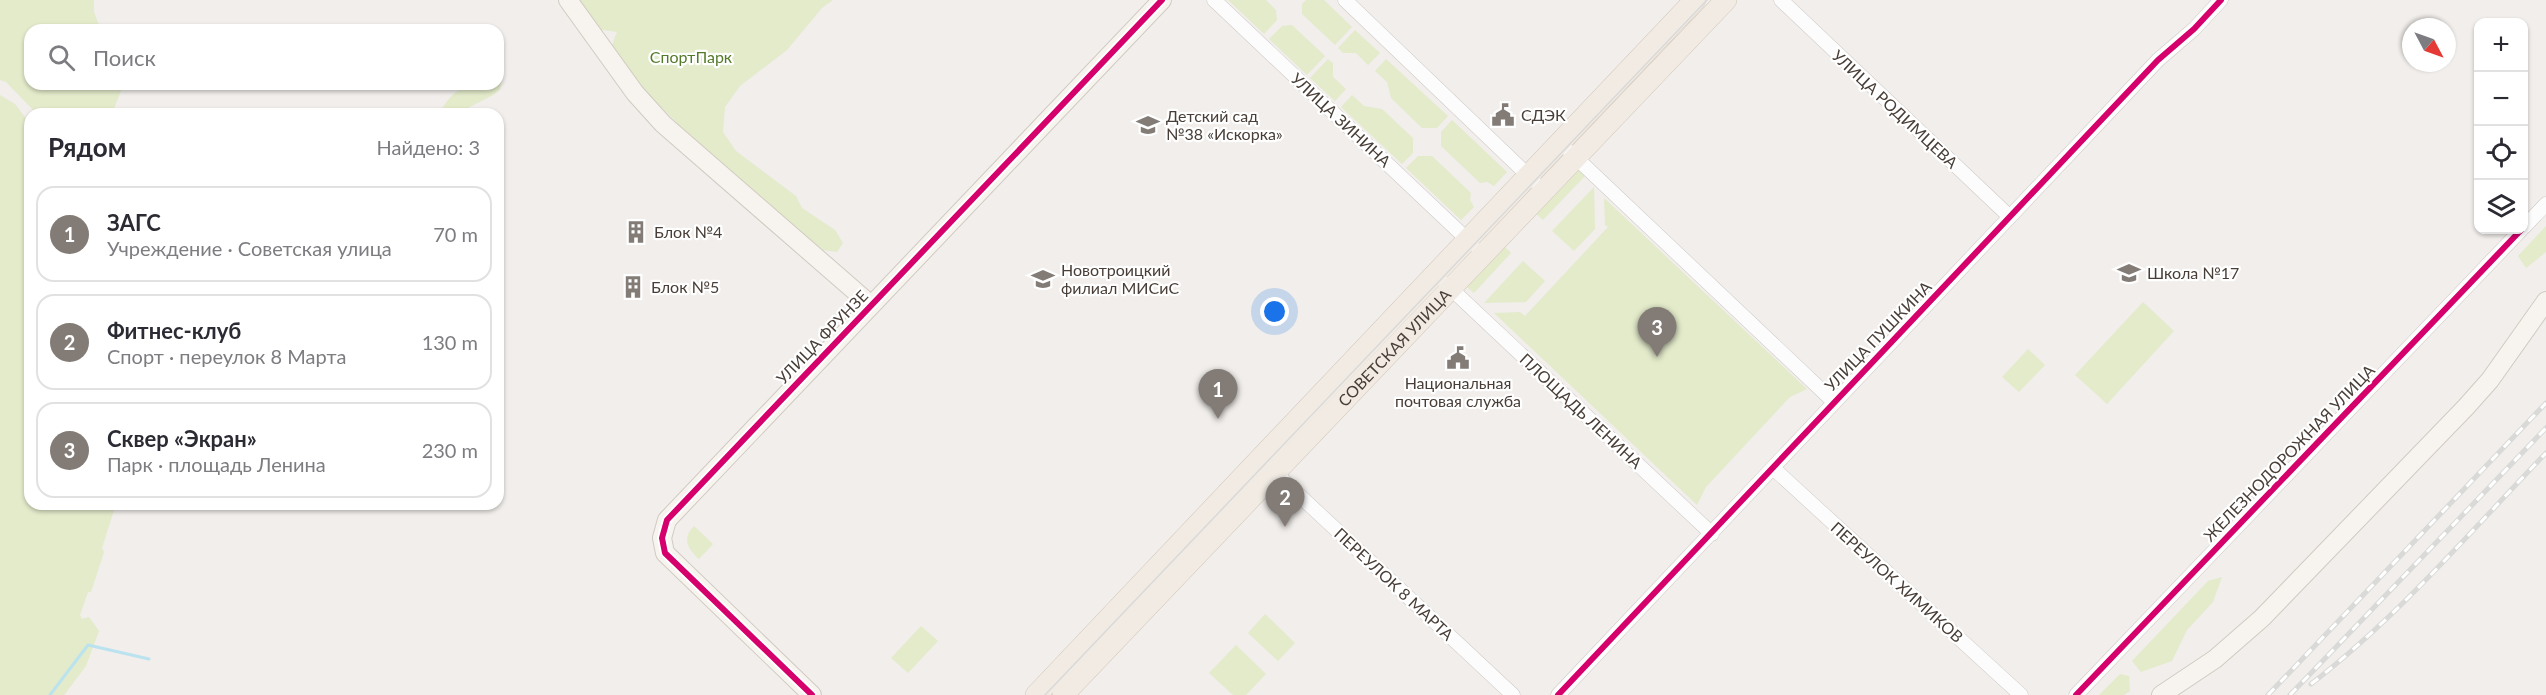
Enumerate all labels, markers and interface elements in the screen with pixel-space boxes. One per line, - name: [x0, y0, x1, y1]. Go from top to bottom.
- north arrow: [2402, 18, 2456, 72]
- map controls: [2474, 18, 2528, 234]
- button: +: [2474, 18, 2528, 72]
- search box: [24, 24, 504, 90]
- icon: search: [45, 41, 78, 74]
- text: Поиск: [93, 44, 156, 71]
- street label: УЛИЦА РОДИМЦЕВА: [1829, 46, 1962, 172]
- park label: СпортПарк: [650, 47, 733, 66]
- street label: УЛИЦА ЗИНИНА: [1288, 69, 1395, 171]
- button: −: [2474, 72, 2528, 126]
- public building icon: СДЭК: [1490, 102, 1516, 128]
- place label: СДЭК: [1521, 105, 1566, 124]
- place label: Детский сад №38 «Искорка»: [1166, 106, 1283, 143]
- school or university icon: Детский сад №38 «Искорка»: [1135, 112, 1161, 138]
- button: locate: [2474, 126, 2528, 180]
- text: Рядом: [48, 131, 126, 163]
- text: Найдено: 3: [377, 135, 480, 159]
- button: layers: [2474, 180, 2528, 234]
- text: ЗАГС: [107, 209, 161, 236]
- building icon: Блок №4: [623, 219, 649, 245]
- text: 1: [64, 222, 75, 246]
- text: 70 m: [433, 222, 478, 246]
- place label: Блок №4: [654, 222, 722, 241]
- text: Учреждение · Советская улица: [107, 236, 392, 260]
- place label: Новотроицкий филиал МИСиС: [1061, 260, 1179, 297]
- school or university icon: Школа №17: [2116, 260, 2142, 286]
- place label: Школа №17: [2147, 263, 2239, 282]
- school or university icon: Новотроицкий филиал МИСиС: [1030, 266, 1056, 292]
- building icon: Блок №5: [620, 274, 646, 300]
- place label: Блок №5: [651, 277, 719, 296]
- street label: УЛИЦА ПУШКИНА: [1820, 277, 1935, 394]
- street label: СОВЕТСКАЯ УЛИЦА: [1334, 285, 1454, 410]
- street label: УЛИЦА ФРУНЗЕ: [772, 286, 871, 388]
- your location: [1260, 297, 1289, 326]
- pin: 3: [1638, 308, 1676, 357]
- text: Фитнес-клуб: [107, 317, 241, 344]
- text: 2: [64, 330, 75, 354]
- text: 130 m: [422, 330, 478, 354]
- text: Спорт · переулок 8 Марта: [107, 344, 346, 368]
- public building icon: Национальная почтовая служба: [1445, 345, 1471, 371]
- street label: ПЛОЩАДЬ ЛЕНИНА: [1516, 349, 1646, 472]
- street label: ЖЕЛЕЗНОДОРОЖНАЯ УЛИЦА: [2199, 360, 2378, 545]
- pin: 1: [1198, 370, 1238, 419]
- place label: Национальная почтовая служба: [1395, 373, 1521, 410]
- text: Сквер «Экран»: [107, 425, 257, 452]
- text: 3: [64, 438, 75, 462]
- text: 230 m: [422, 438, 478, 462]
- text: Парк · площадь Ленина: [107, 452, 326, 476]
- pin: 2: [1266, 478, 1304, 527]
- street label: ПЕРЕУЛОК ХИМИКОВ: [1827, 517, 1967, 646]
- street label: ПЕРЕУЛОК 8 МАРТА: [1331, 524, 1458, 644]

